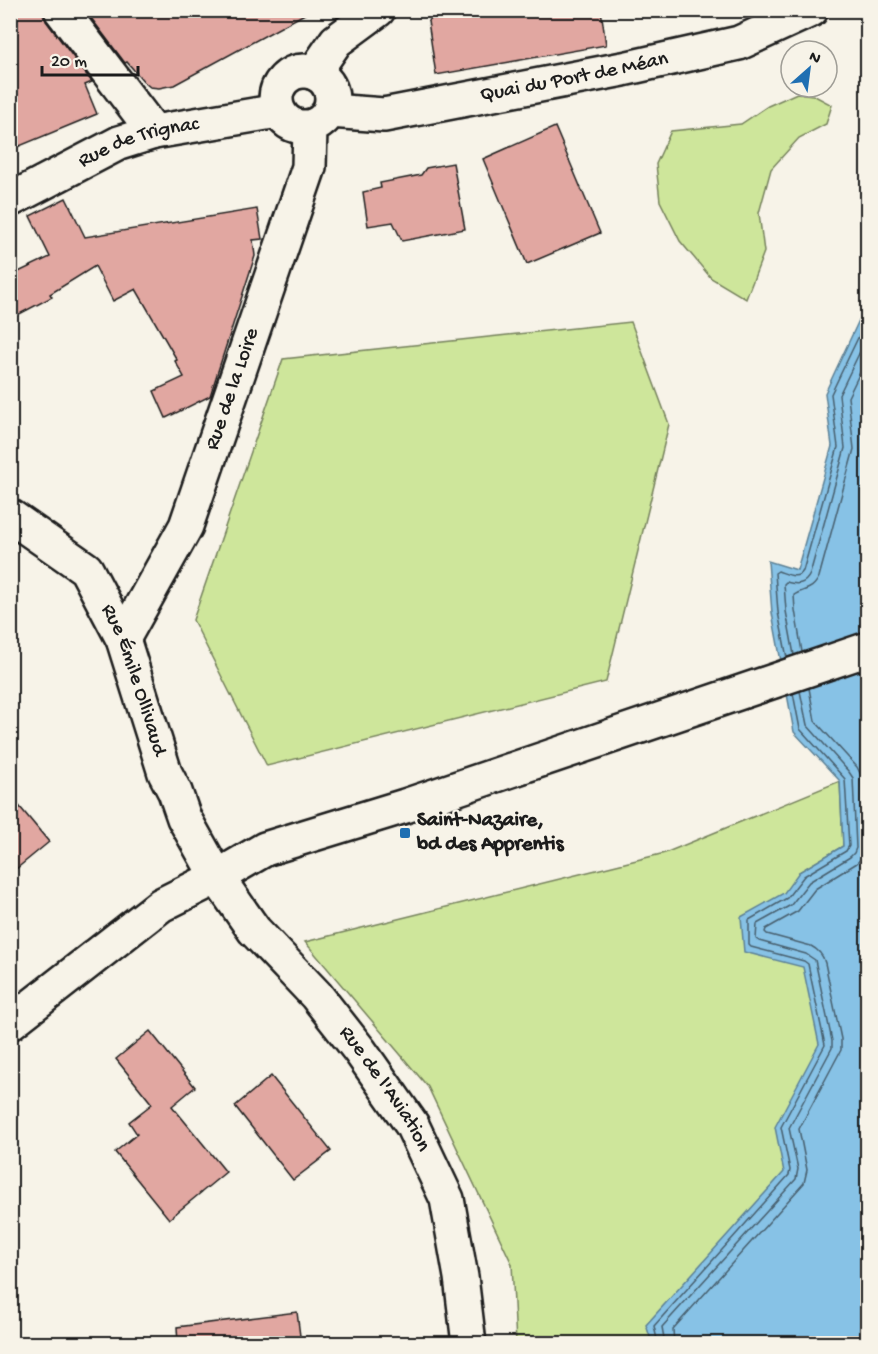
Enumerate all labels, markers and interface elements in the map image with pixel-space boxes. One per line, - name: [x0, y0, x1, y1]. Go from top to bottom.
- scale bar: [42, 39, 138, 77]
- north arrow: [779, 39, 839, 99]
- street label: Quai du Port de Méan: [478, 47, 671, 109]
- text: N: [805, 48, 824, 70]
- text: 20 m: [51, 52, 87, 73]
- street label: Rue de Trignac: [74, 112, 201, 174]
- street label: Rue de la Loire: [200, 324, 266, 454]
- street label: Rue Émile Ollivaud: [94, 600, 172, 761]
- place label: Saint-Nazaire, bd des Apprentis: [416, 809, 565, 858]
- marker: Saint-Nazaire, bd des Apprentis: [398, 826, 412, 840]
- street label: Rue de l'Aviation: [333, 1021, 435, 1156]

